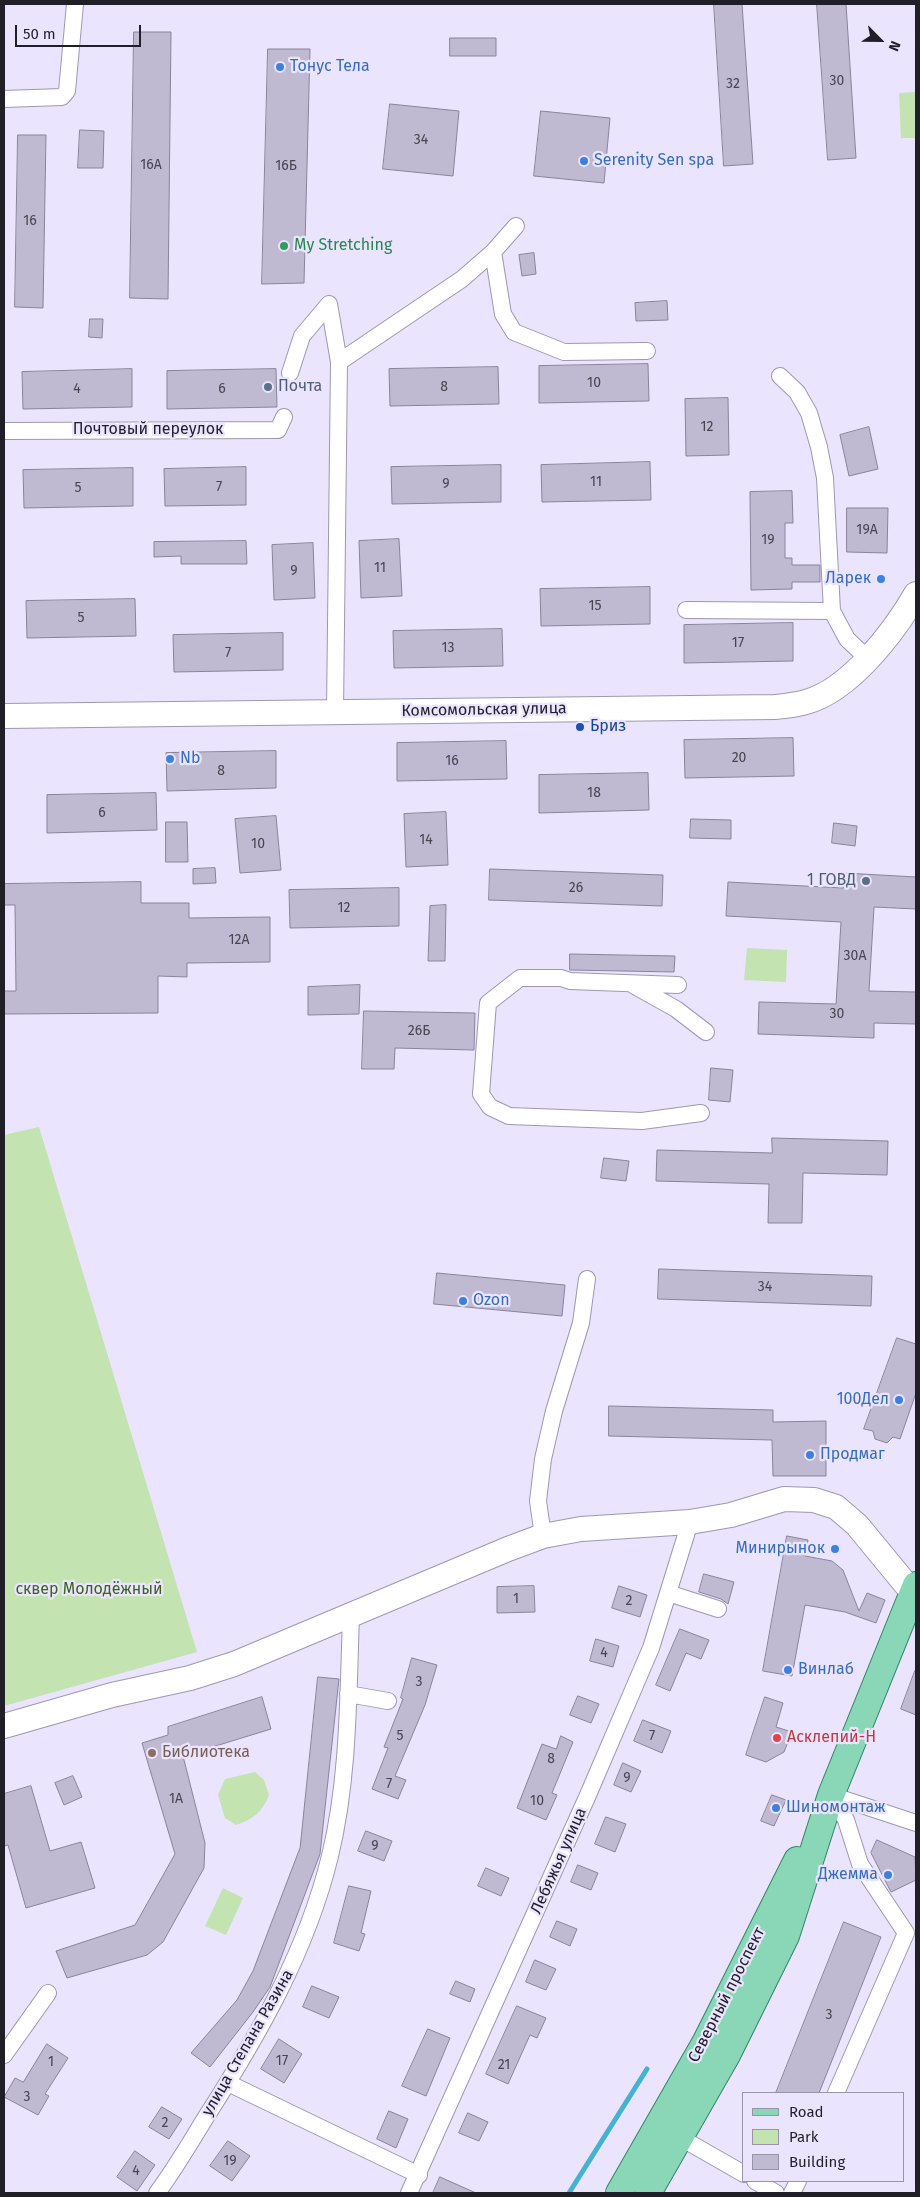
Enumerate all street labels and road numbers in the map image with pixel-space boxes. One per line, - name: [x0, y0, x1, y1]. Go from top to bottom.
- street label: Почтовый переулок: [73, 420, 223, 440]
- street label: Комсомольская улица: [401, 699, 567, 721]
- street label: Лебяжья улица: [527, 1805, 591, 1917]
- street label: Северный проспект: [685, 1924, 769, 2066]
- street label: улица Степана Разина: [198, 1966, 298, 2120]

